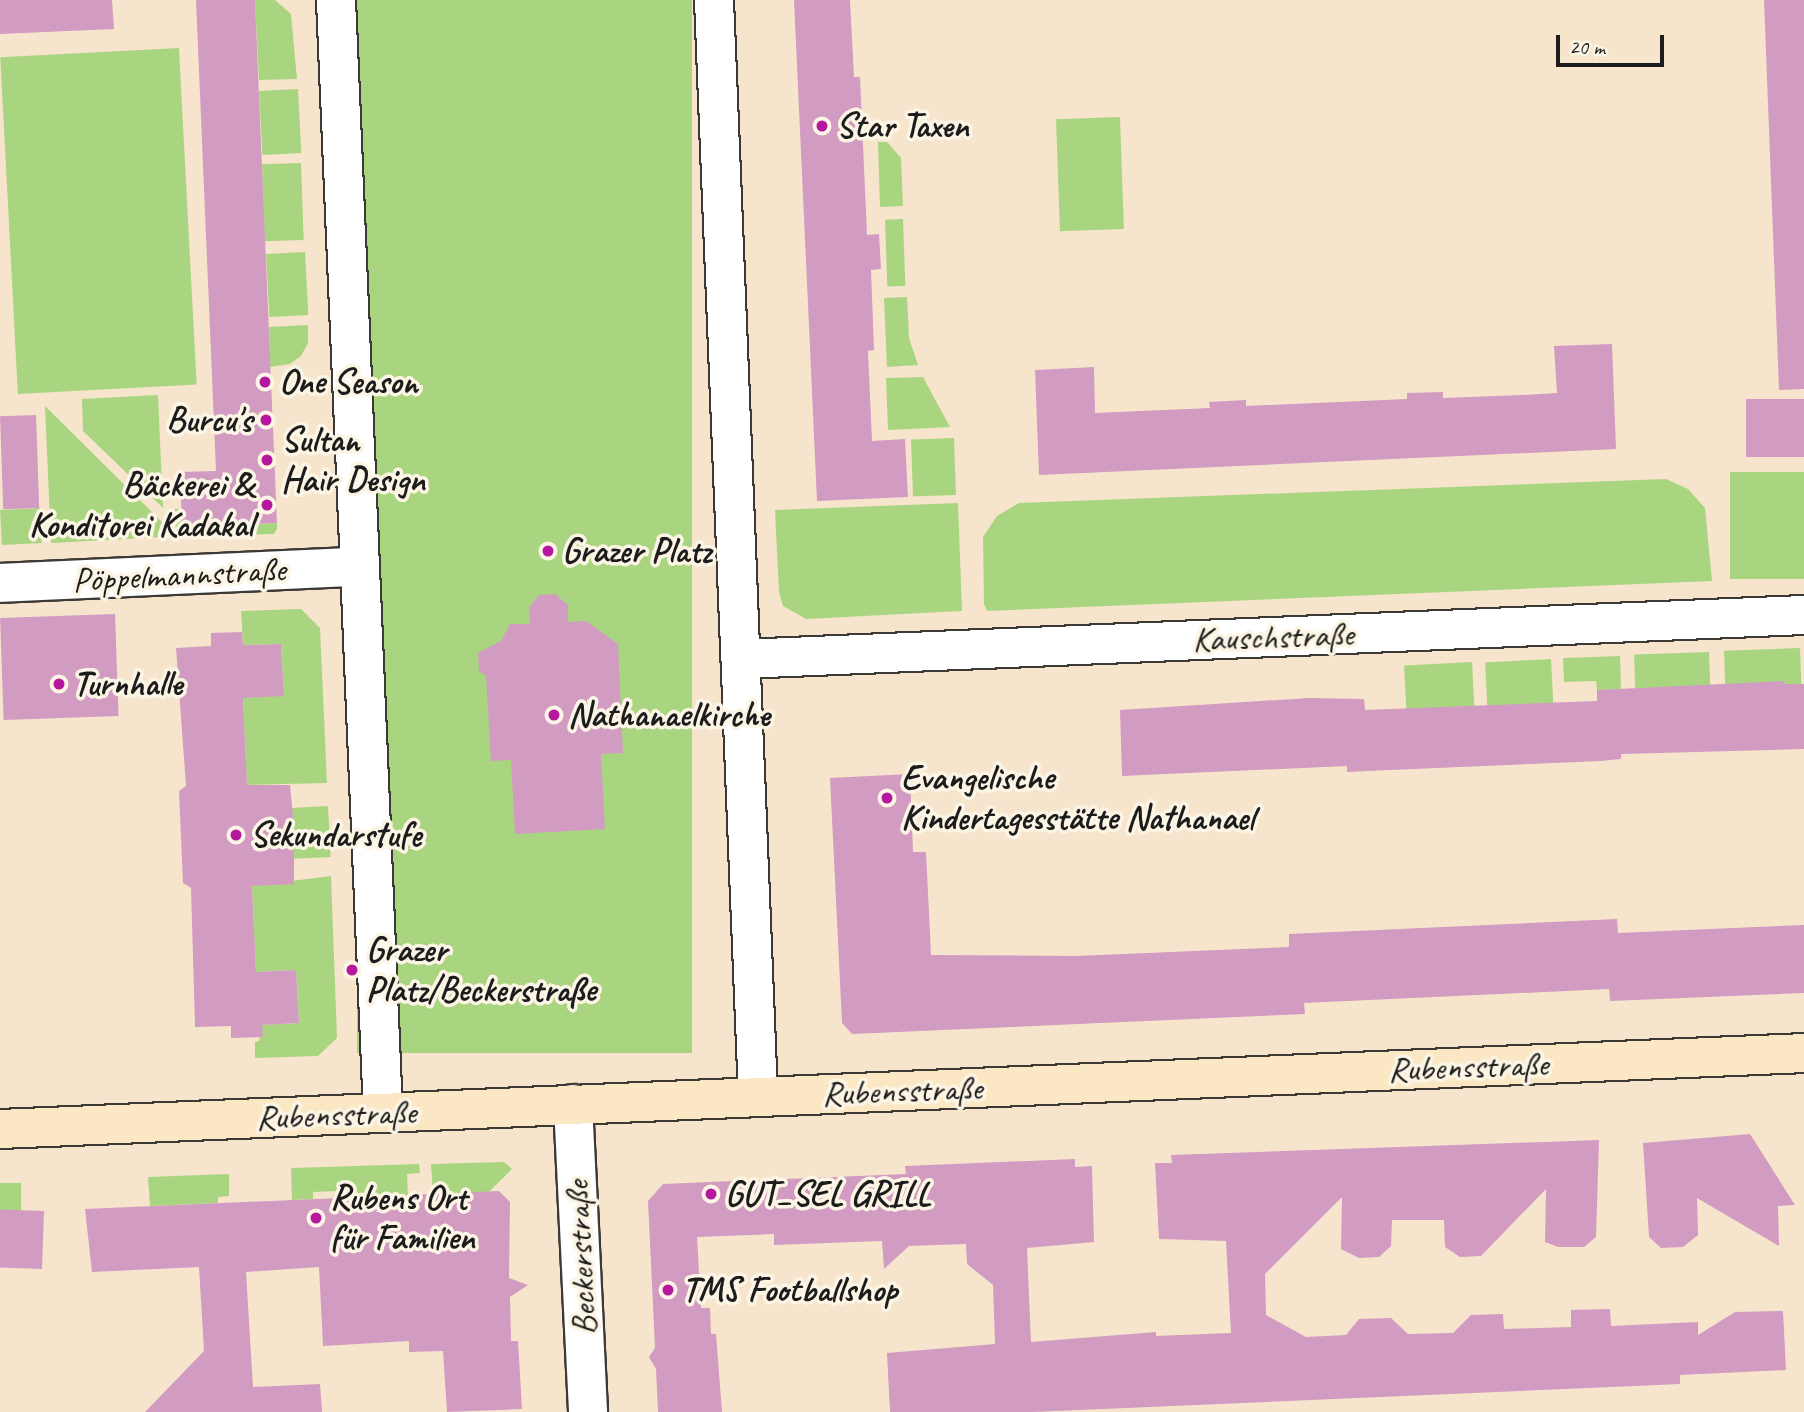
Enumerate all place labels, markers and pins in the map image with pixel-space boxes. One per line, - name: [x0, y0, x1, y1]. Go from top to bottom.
- place label: Star Taxen: [836, 105, 971, 147]
- marker: Star Taxen: [814, 118, 830, 134]
- place label: One Season: [279, 361, 417, 403]
- marker: One Season: [257, 374, 273, 390]
- place label: Burcu's: [166, 399, 252, 441]
- marker: Burcu's: [258, 412, 274, 428]
- place label: Sultan Hair Design: [281, 419, 425, 501]
- marker: Sultan Hair Design: [259, 452, 275, 468]
- place label: Bäckerei & Konditorei Kadakal: [29, 464, 253, 546]
- marker: Bäckerei & Konditorei Kadakal: [259, 497, 275, 513]
- place label: Grazer Platz: [562, 530, 712, 572]
- marker: Grazer Platz: [540, 543, 556, 559]
- place label: Turnhalle: [73, 663, 182, 705]
- marker: Turnhalle: [51, 676, 67, 692]
- place label: Nathanaelkirche: [568, 694, 770, 736]
- marker: Nathanaelkirche: [546, 707, 562, 723]
- place label: Evangelische Kindertagesstätte Nathanael: [901, 757, 1254, 839]
- marker: Evangelische Kindertagesstätte Nathanael: [879, 790, 895, 806]
- place label: Sekundarstufe: [250, 814, 421, 856]
- marker: Sekundarstufe: [228, 827, 244, 843]
- place label: Grazer Platz/Beckerstraße: [366, 929, 596, 1011]
- marker: Grazer Platz/Beckerstraße: [344, 962, 360, 978]
- place label: GUT_SEL GRILL: [725, 1173, 930, 1215]
- place label: Rubens Ort für Familien: [330, 1177, 473, 1259]
- marker: GUT_SEL GRILL: [703, 1186, 719, 1202]
- marker: Rubens Ort für Familien: [308, 1210, 324, 1226]
- place label: TMS Footballshop: [682, 1269, 897, 1311]
- marker: TMS Footballshop: [660, 1282, 676, 1298]

